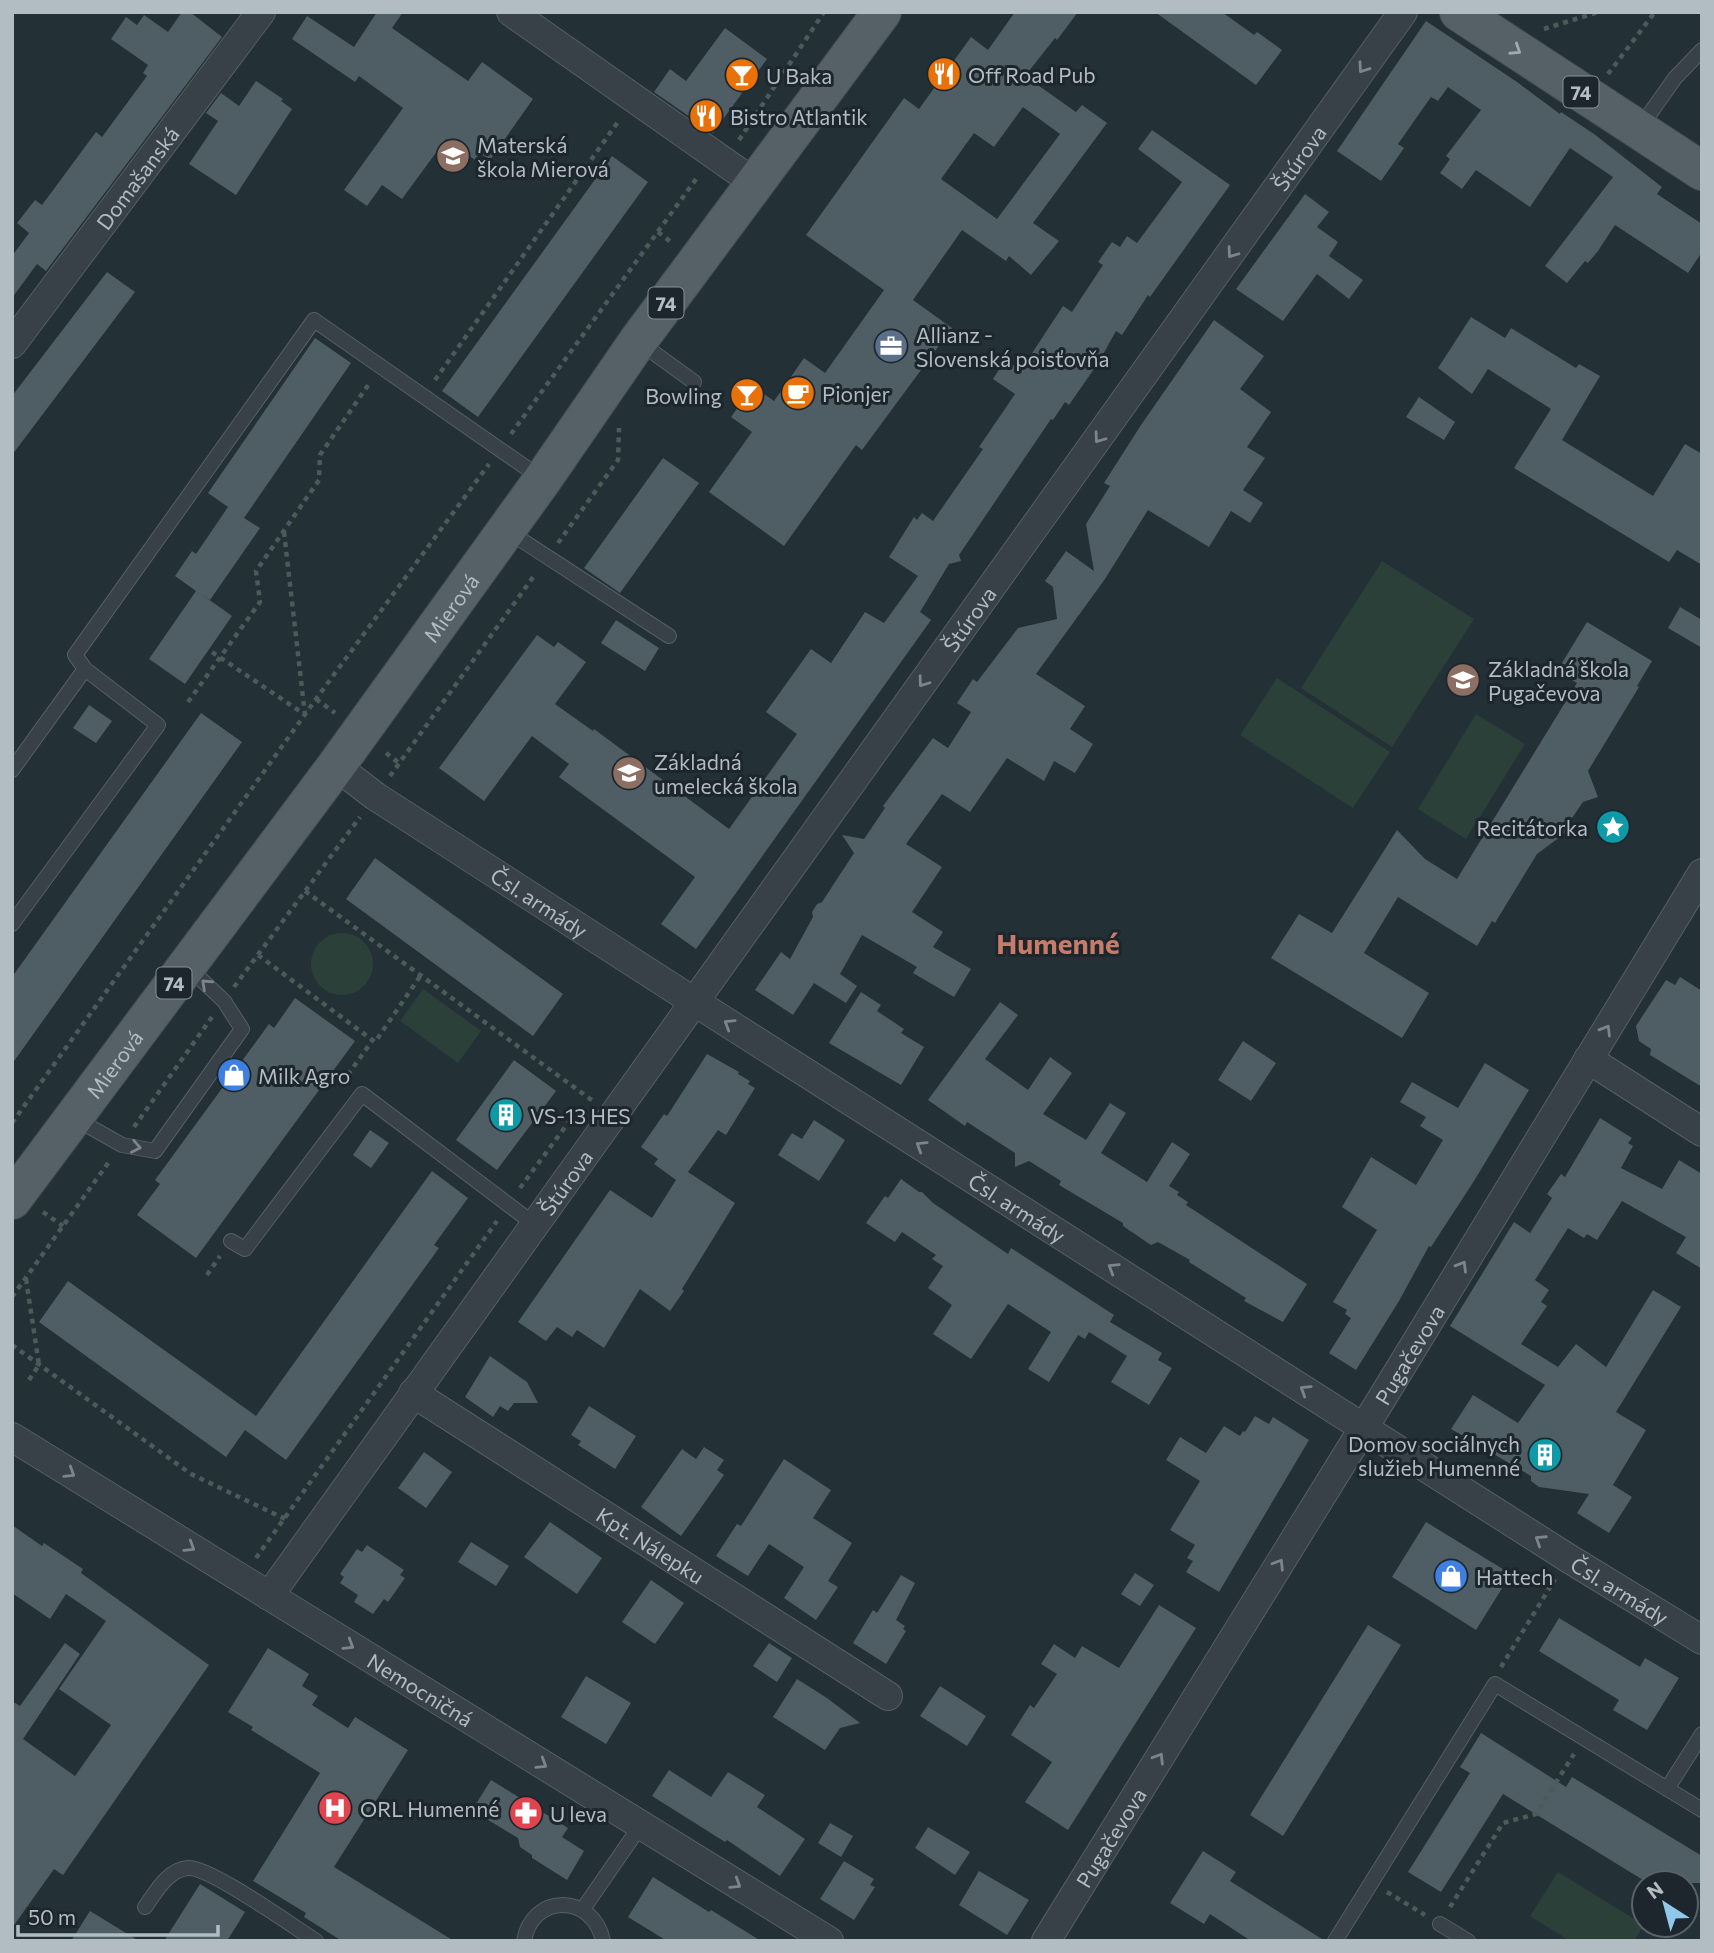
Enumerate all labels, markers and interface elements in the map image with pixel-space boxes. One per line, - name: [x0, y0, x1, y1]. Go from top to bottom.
- one-way arrow: [1509, 41, 1522, 54]
- restaurant icon: Off Road Pub: [925, 55, 963, 93]
- bar icon: U Baka: [723, 56, 761, 94]
- one-way arrow: [1359, 60, 1372, 73]
- place label: Off Road Pub: [968, 62, 1096, 87]
- place label: U Baka: [766, 63, 832, 88]
- road number: 74: [1564, 76, 1598, 108]
- restaurant icon: Bistro Atlantik: [687, 97, 725, 135]
- place label: Bistro Atlantik: [730, 104, 868, 129]
- street label: Štúrova: [1267, 120, 1331, 195]
- street label: Domašanská: [90, 121, 183, 234]
- place label: Materská škola Mierová: [477, 132, 609, 181]
- school or university icon: Materská škola Mierová: [434, 137, 472, 175]
- one-way arrow: [1228, 245, 1240, 258]
- road number: 74: [648, 288, 684, 318]
- place label: Allianz - Slovenská poisťovňa: [916, 322, 1110, 371]
- office icon: Allianz - Slovenská poisťovňa: [872, 327, 910, 365]
- cafe icon: Pionjer: [779, 374, 817, 412]
- bar icon: Bowling: [728, 376, 766, 414]
- place label: Pionjer: [822, 381, 890, 406]
- place label: Bowling: [645, 383, 722, 408]
- one-way arrow: [1095, 430, 1107, 443]
- street label: Mierová: [417, 568, 483, 647]
- street label: Štúrova: [937, 581, 1000, 656]
- place label: Základná škola Pugačevova: [1488, 656, 1629, 705]
- school or university icon: Základná škola Pugačevova: [1444, 661, 1482, 699]
- one-way arrow: [919, 674, 931, 687]
- place label: Základná umelecká škola: [654, 749, 798, 798]
- school or university icon: Základná umelecká škola: [610, 754, 648, 792]
- place icon: Recitátorka: [1594, 808, 1632, 846]
- place label: Recitátorka: [1477, 815, 1588, 840]
- street label: Čsl. armády: [487, 862, 593, 942]
- district label: Humenné: [996, 926, 1120, 960]
- road number: 74: [156, 967, 192, 998]
- one-way arrow: [201, 980, 214, 992]
- one-way arrow: [724, 1019, 737, 1032]
- street label: Mierová: [80, 1025, 147, 1103]
- one-way arrow: [1597, 1025, 1610, 1038]
- shop icon: Milk Agro: [215, 1056, 253, 1094]
- place label: Milk Agro: [258, 1063, 350, 1088]
- building icon: VS-13 HES: [487, 1096, 525, 1134]
- place label: VS-13 HES: [530, 1103, 631, 1128]
- one-way arrow: [130, 1139, 142, 1154]
- one-way arrow: [916, 1141, 929, 1154]
- street label: Štúrova: [534, 1145, 597, 1220]
- street label: Čsl. armády: [964, 1167, 1071, 1247]
- one-way arrow: [1454, 1261, 1467, 1274]
- one-way arrow: [1108, 1263, 1121, 1276]
- street label: Pugačevova: [1369, 1300, 1449, 1409]
- one-way arrow: [1300, 1385, 1313, 1398]
- place label: Domov sociálnych služieb Humenné: [1348, 1431, 1520, 1480]
- building icon: Domov sociálnych služieb Humenné: [1526, 1436, 1564, 1474]
- one-way arrow: [63, 1464, 76, 1477]
- street label: Kpt. Nálepku: [592, 1501, 709, 1588]
- one-way arrow: [1534, 1535, 1547, 1548]
- one-way arrow: [182, 1539, 195, 1552]
- street label: Čsl. armády: [1567, 1551, 1674, 1629]
- shop icon: Hattech: [1432, 1557, 1470, 1595]
- one-way arrow: [1270, 1559, 1283, 1572]
- place label: Hattech: [1476, 1564, 1553, 1589]
- one-way arrow: [341, 1637, 354, 1650]
- street label: Nemocničná: [363, 1647, 478, 1731]
- one-way arrow: [1151, 1752, 1164, 1765]
- one-way arrow: [535, 1756, 548, 1769]
- street label: Pugačevova: [1070, 1783, 1150, 1892]
- hospital icon: ORL Humenné: [316, 1789, 354, 1827]
- pharmacy icon: U leva: [507, 1794, 545, 1832]
- place label: ORL Humenné: [360, 1796, 499, 1821]
- place label: U leva: [550, 1801, 607, 1826]
- north arrow: [1630, 1869, 1700, 1939]
- one-way arrow: [728, 1875, 741, 1888]
- text: N: [1642, 1876, 1667, 1903]
- scale bar: [18, 1894, 217, 1938]
- text: 50 m: [28, 1904, 76, 1929]

